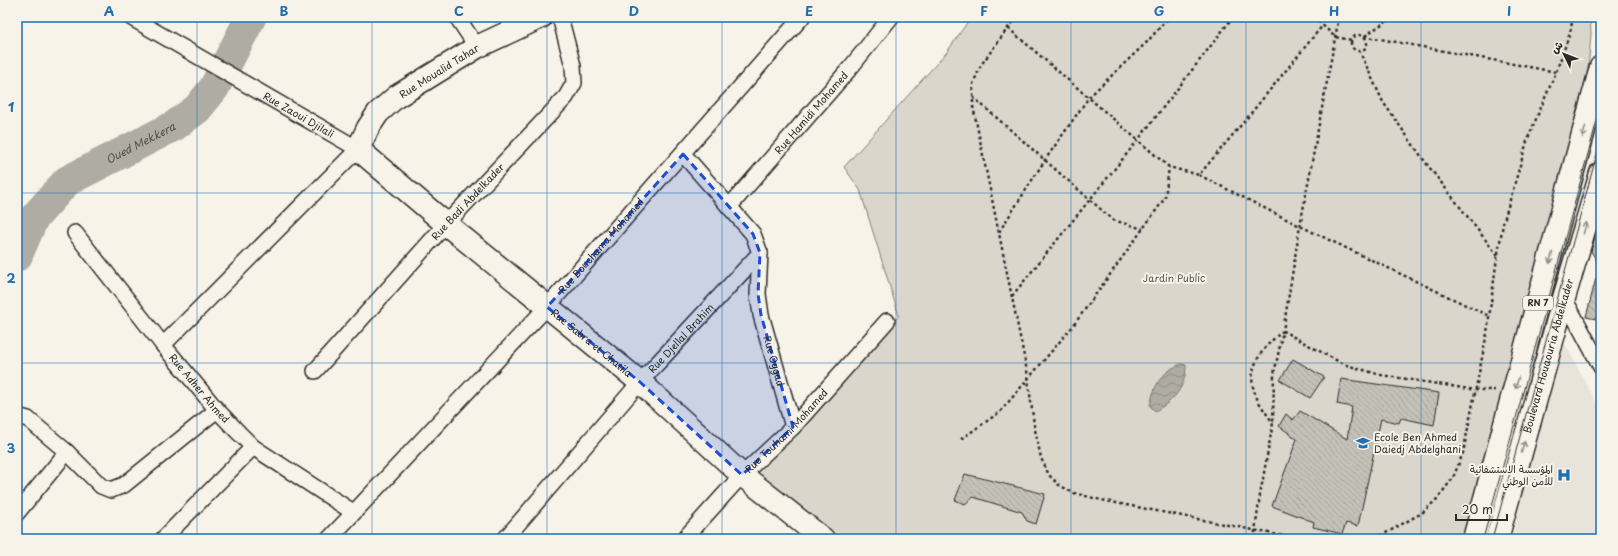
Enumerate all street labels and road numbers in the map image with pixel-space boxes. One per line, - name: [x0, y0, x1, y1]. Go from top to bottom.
- street label: Rue Moualid Tahar: [396, 40, 482, 101]
- street label: Rue Hamidi Mohamed: [771, 68, 851, 157]
- street label: Rue Zaoui Djilali: [261, 88, 337, 141]
- street label: Rue Badi Abdelkader: [427, 159, 507, 243]
- street label: Rue Bouchama Mohamed: [554, 194, 647, 296]
- street label: Boulevard Houaouria Abdelkader: [1519, 276, 1576, 435]
- road number: RN 7: [1523, 296, 1553, 310]
- street label: Rue Djellal Brahim: [644, 300, 717, 376]
- street label: Rue Sabra et Chatila: [548, 305, 637, 381]
- street label: Rue Oggad: [760, 334, 789, 388]
- street label: Rue Adher Ahmed: [166, 350, 233, 426]
- street label: Rue Touhami Mohamed: [741, 385, 831, 476]

